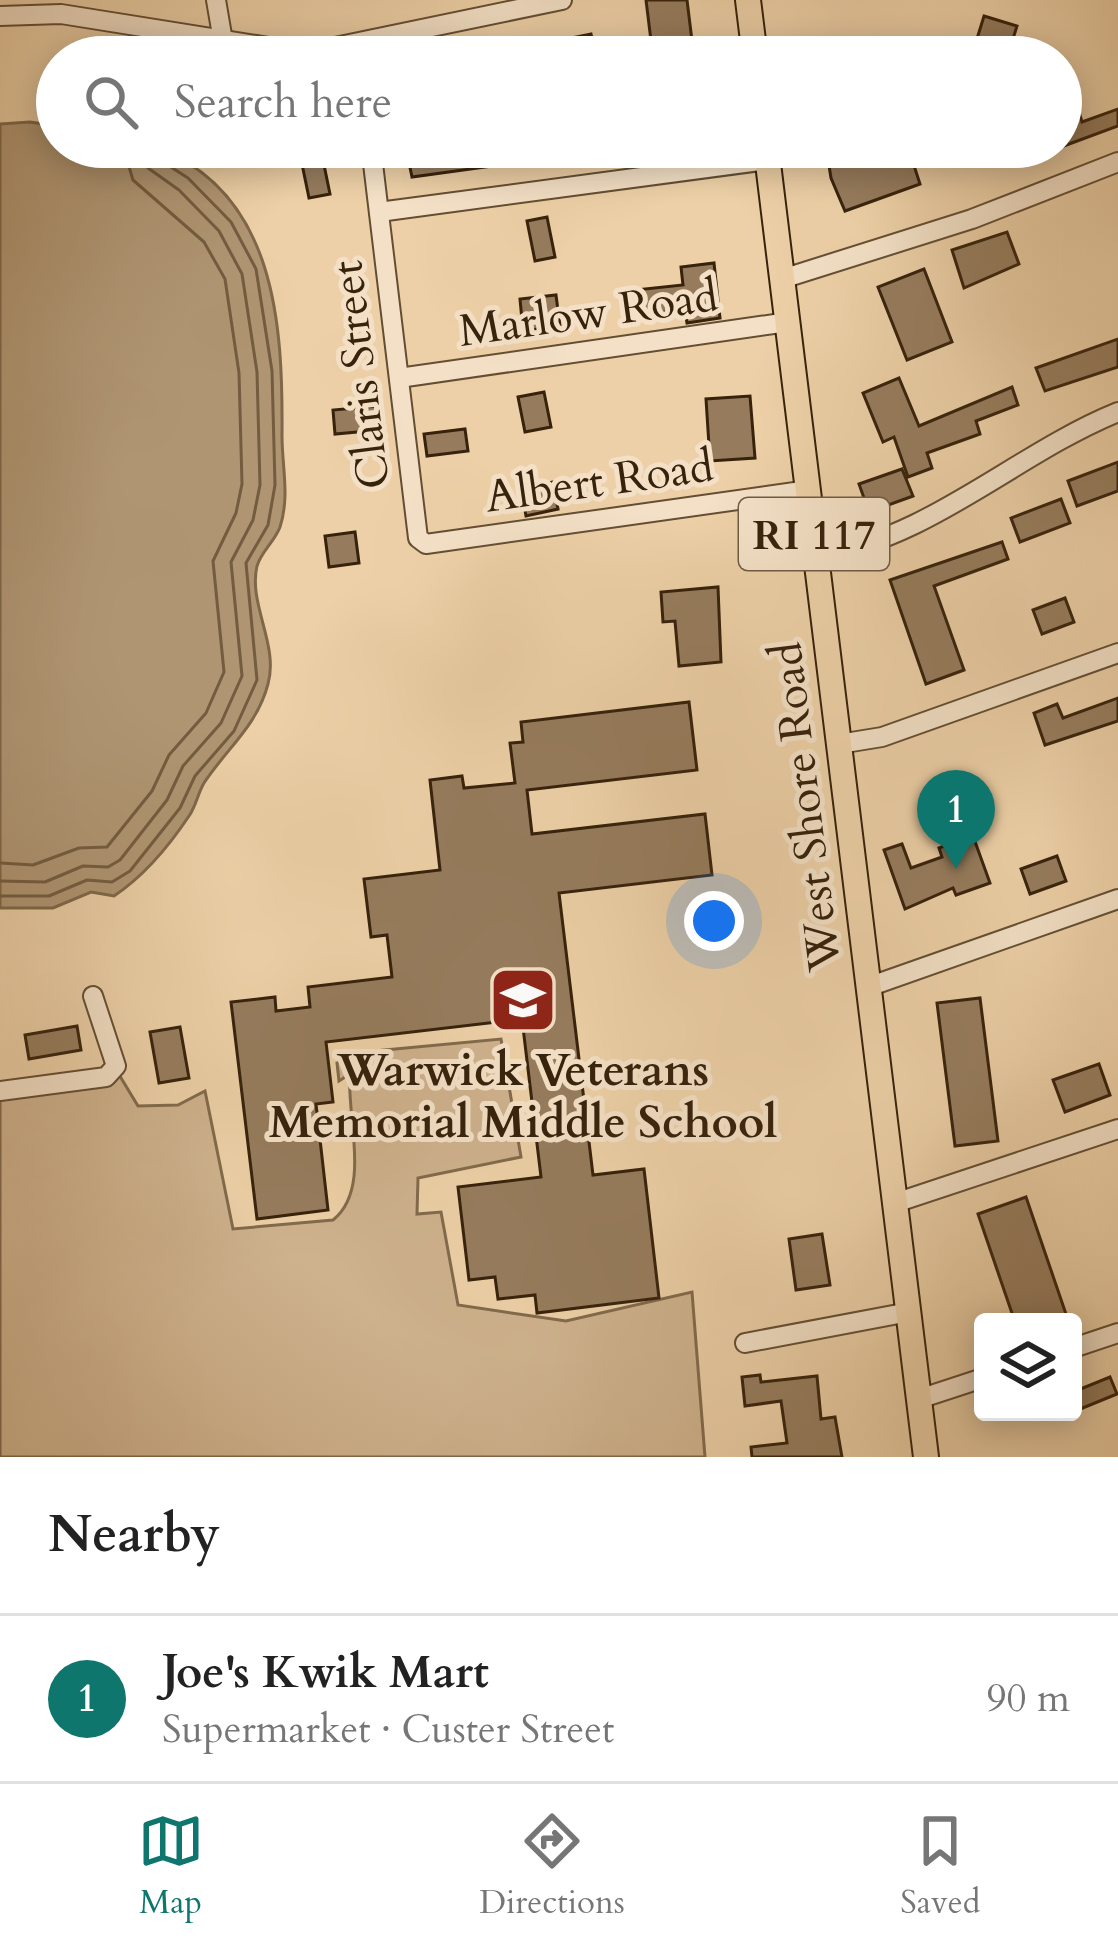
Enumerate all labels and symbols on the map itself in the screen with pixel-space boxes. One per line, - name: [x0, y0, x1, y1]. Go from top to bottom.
- street label: Claris Street: [316, 257, 405, 493]
- street label: Marlow Road: [455, 265, 722, 362]
- street label: Albert Road: [481, 435, 717, 528]
- road number: RI 117: [739, 498, 889, 570]
- street label: West Shore Road: [755, 639, 856, 976]
- pin: 1: [917, 770, 995, 869]
- your location: [684, 891, 744, 951]
- school or university icon: Warwick Veterans Memorial Middle School: [488, 965, 558, 1035]
- place label: Warwick Veterans Memorial Middle School: [269, 1040, 777, 1153]

